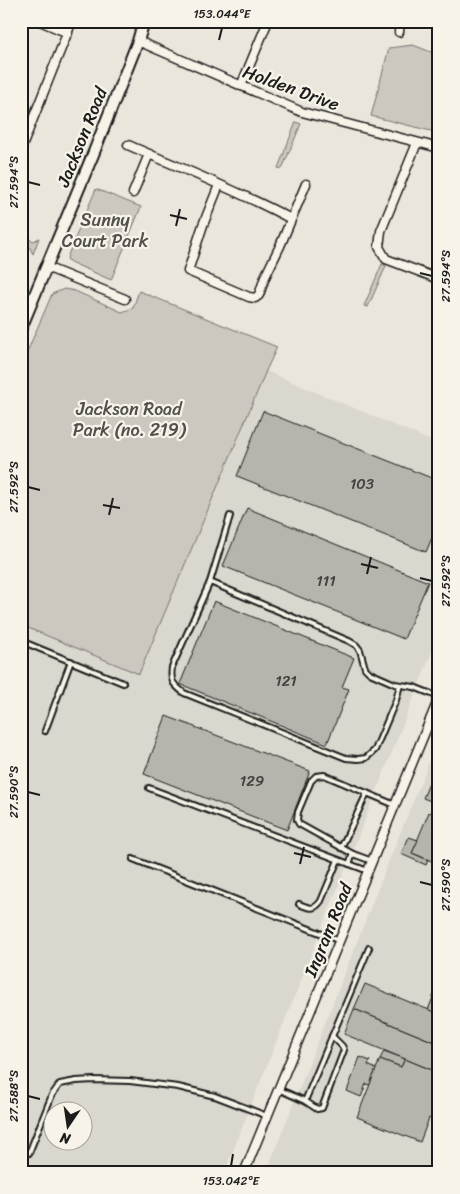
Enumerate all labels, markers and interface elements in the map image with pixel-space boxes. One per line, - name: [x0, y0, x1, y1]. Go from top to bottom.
- text: 153.044°E: [193, 3, 252, 25]
- street label: Holden Drive: [238, 56, 344, 120]
- street label: Jackson Road: [47, 81, 117, 193]
- text: 27.594°S: [3, 155, 25, 208]
- park label: Sunny Court Park: [62, 204, 149, 257]
- text: 27.594°S: [435, 249, 457, 302]
- park label: Jackson Road Park (no. 219): [73, 393, 187, 446]
- text: 27.592°S: [3, 461, 25, 513]
- house number: 103: [350, 471, 374, 497]
- text: 27.592°S: [435, 555, 457, 607]
- house number: 111: [316, 568, 336, 594]
- house number: 121: [275, 668, 297, 694]
- text: 27.590°S: [3, 765, 25, 818]
- house number: 129: [240, 768, 264, 794]
- text: 27.590°S: [435, 858, 457, 911]
- street label: Ingram Road: [294, 877, 362, 983]
- text: 27.588°S: [3, 1070, 25, 1122]
- north arrow: [42, 1102, 92, 1152]
- text: N: [57, 1125, 74, 1152]
- text: 153.042°E: [203, 1170, 261, 1192]

